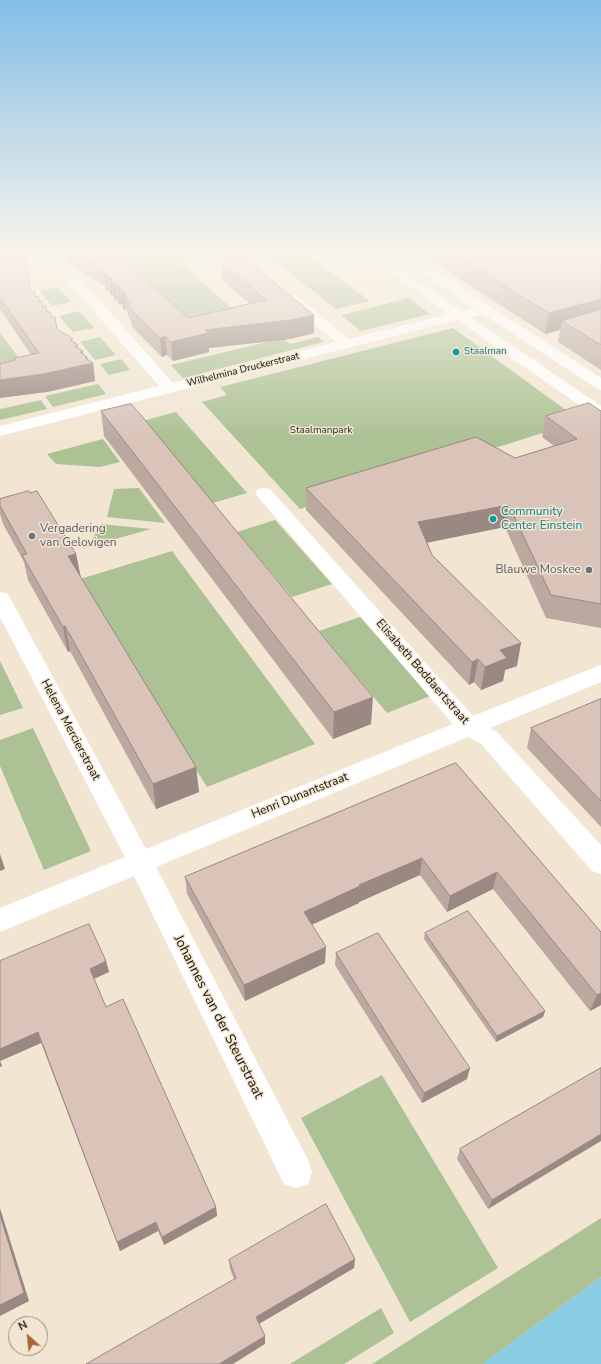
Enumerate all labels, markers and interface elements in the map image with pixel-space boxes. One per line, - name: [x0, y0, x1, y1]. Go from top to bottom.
- place label: Staalman: [464, 346, 507, 358]
- marker: Staalman: [451, 347, 461, 357]
- street label: Wilhelmina Druckerstraat: [185, 350, 301, 390]
- park label: Staalmanpark: [290, 425, 352, 437]
- place label: Community Center Einstein: [501, 505, 582, 533]
- marker: Community Center Einstein: [488, 514, 498, 524]
- place label: Vergadering van Gelovigen: [40, 522, 117, 550]
- marker: Vergadering van Gelovigen: [27, 531, 37, 541]
- place label: Blauwe Moskee: [495, 563, 581, 577]
- marker: Blauwe Moskee: [584, 565, 594, 575]
- street label: Elisabeth Boddaertstraat: [372, 617, 472, 727]
- street label: Helena Mercierstraat: [37, 677, 103, 783]
- street label: Henri Dunantstraat: [249, 770, 351, 822]
- street label: Johannes van der Steurstraat: [169, 932, 267, 1102]
- north arrow: [8, 1316, 48, 1356]
- text: N: [16, 1317, 30, 1334]

